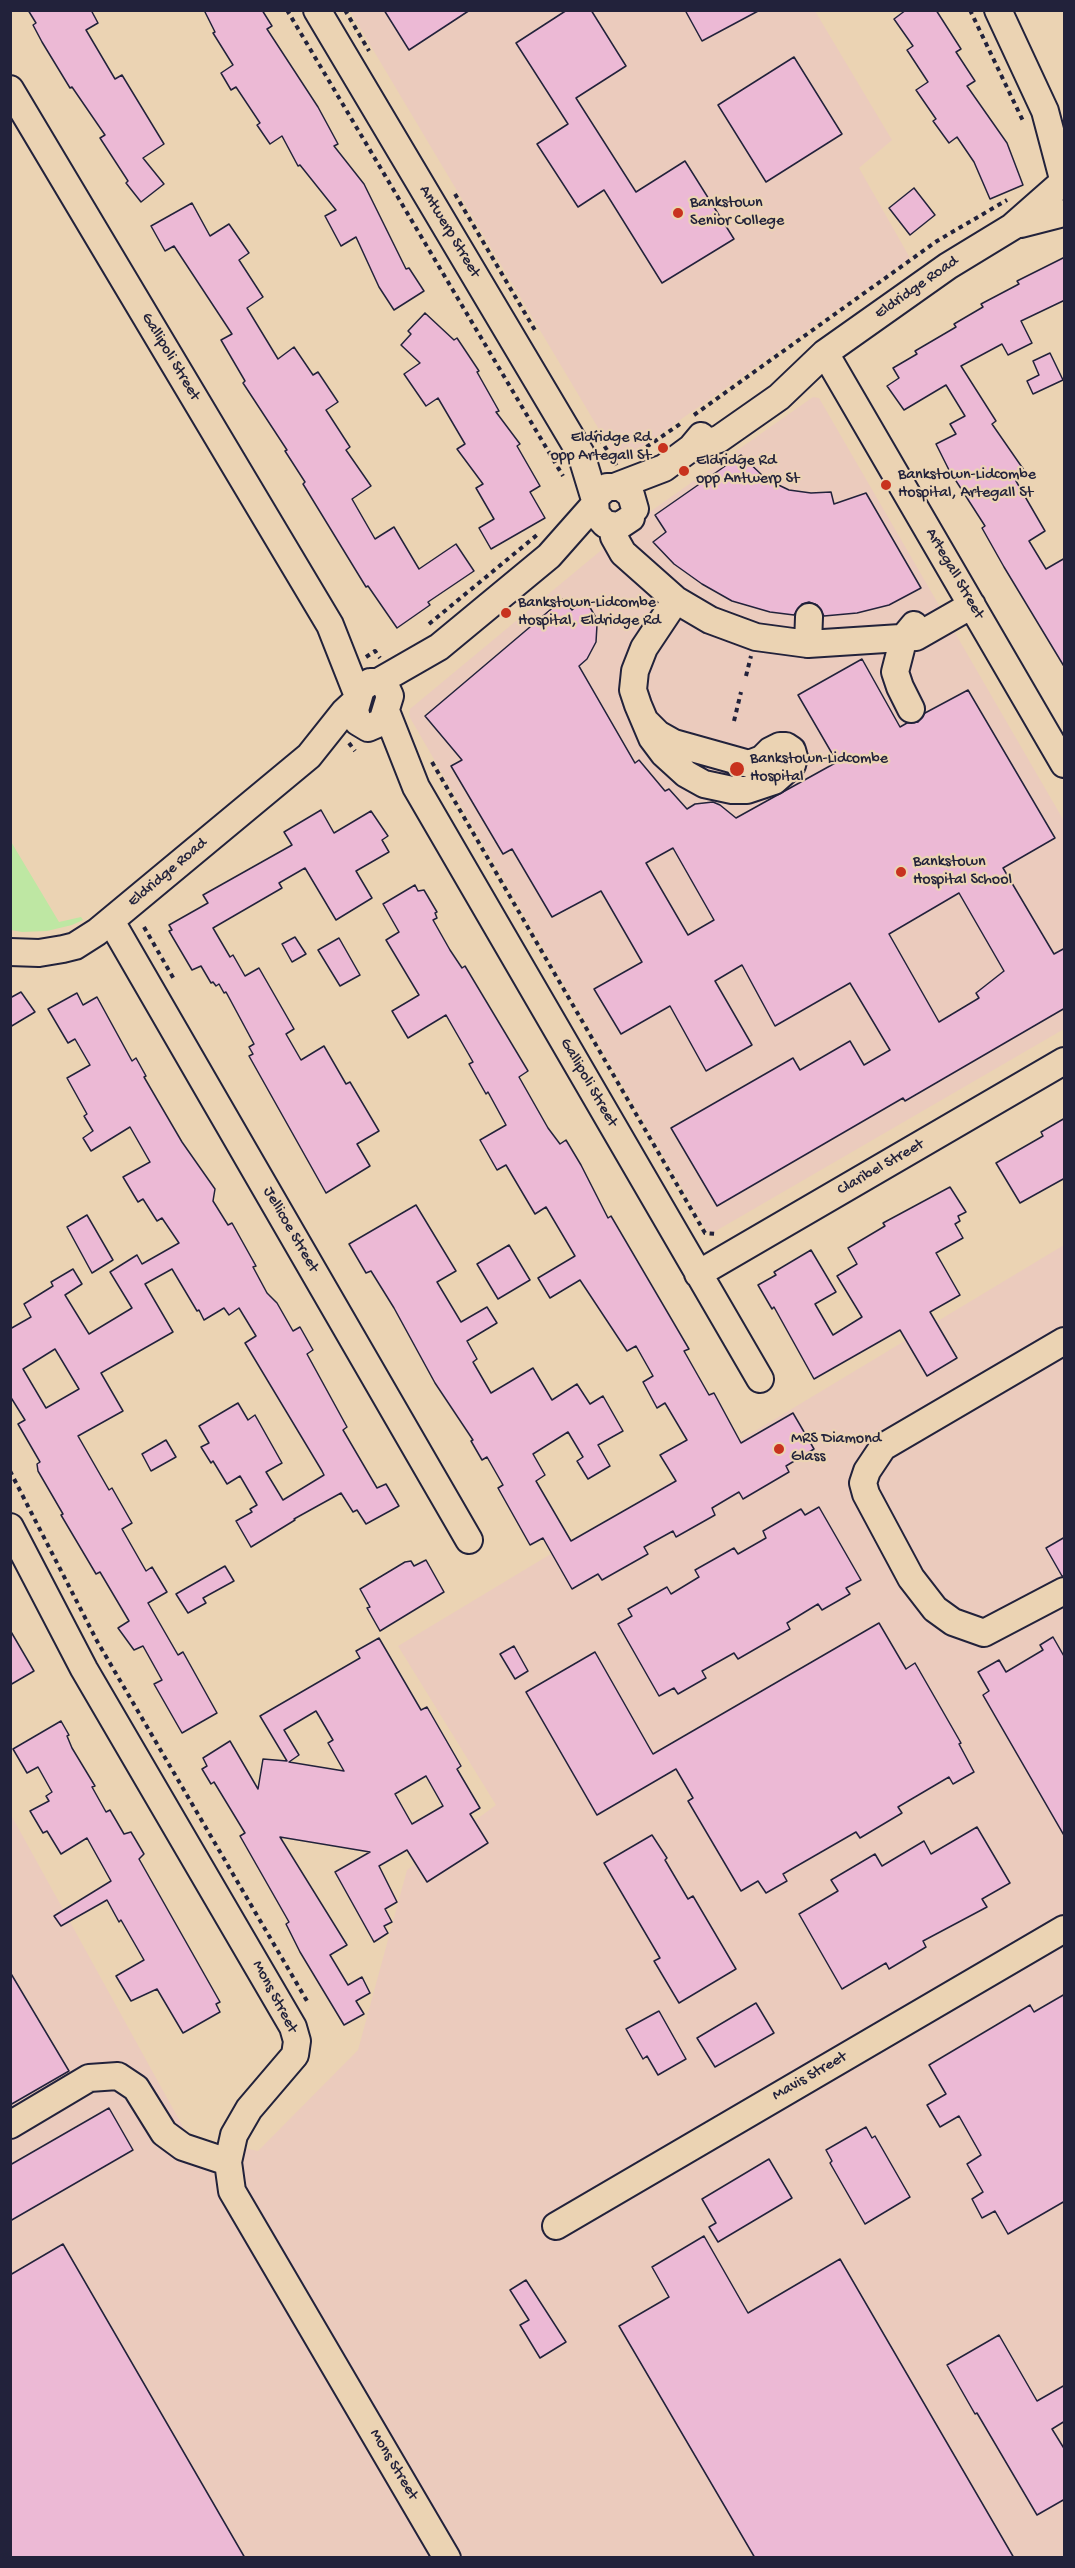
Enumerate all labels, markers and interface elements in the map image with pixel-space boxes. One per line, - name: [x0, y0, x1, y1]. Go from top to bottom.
- street label: Antwerp Street: [414, 182, 484, 282]
- place label: Bankstown Senior College: [690, 194, 784, 232]
- marker: Bankstown Senior College: [671, 206, 685, 220]
- street label: Eldridge Road: [872, 252, 962, 324]
- street label: Gallipoli Street: [136, 310, 204, 404]
- place label: Eldridge Rd opp Artegall St: [550, 429, 651, 467]
- marker: Eldridge Rd opp Artegall St: [656, 441, 670, 455]
- place label: Eldridge Rd opp Antwerp St: [696, 452, 799, 490]
- marker: Eldridge Rd opp Antwerp St: [677, 464, 691, 478]
- place label: Bankstown-Lidcombe Hospital, Artegall St: [898, 466, 1036, 504]
- marker: Bankstown-Lidcombe Hospital, Artegall St: [879, 478, 893, 492]
- street label: Artegall Street: [920, 525, 988, 623]
- place label: Bankstown-Lidcombe Hospital, Eldridge Rd: [518, 594, 661, 632]
- marker: Bankstown-Lidcombe Hospital, Eldridge Rd: [499, 606, 513, 620]
- place label: Bankstown-Lidcombe Hospital: [750, 750, 888, 788]
- marker: Bankstown-Lidcombe Hospital: [728, 760, 746, 778]
- street label: Eldridge Road: [124, 834, 212, 912]
- place label: Bankstown Hospital School: [913, 853, 1012, 891]
- marker: Bankstown Hospital School: [894, 865, 908, 879]
- street label: Gallipoli Street: [555, 1035, 621, 1131]
- street label: Claribel Street: [834, 1135, 928, 1201]
- street label: Jellicoe Street: [258, 1184, 322, 1276]
- place label: MRS Diamond Glass: [791, 1430, 881, 1468]
- marker: MRS Diamond Glass: [772, 1442, 786, 1456]
- street label: Mons Street: [247, 1957, 301, 2037]
- street label: Mavis Street: [769, 2048, 851, 2106]
- street label: Mons Street: [364, 2426, 422, 2504]

